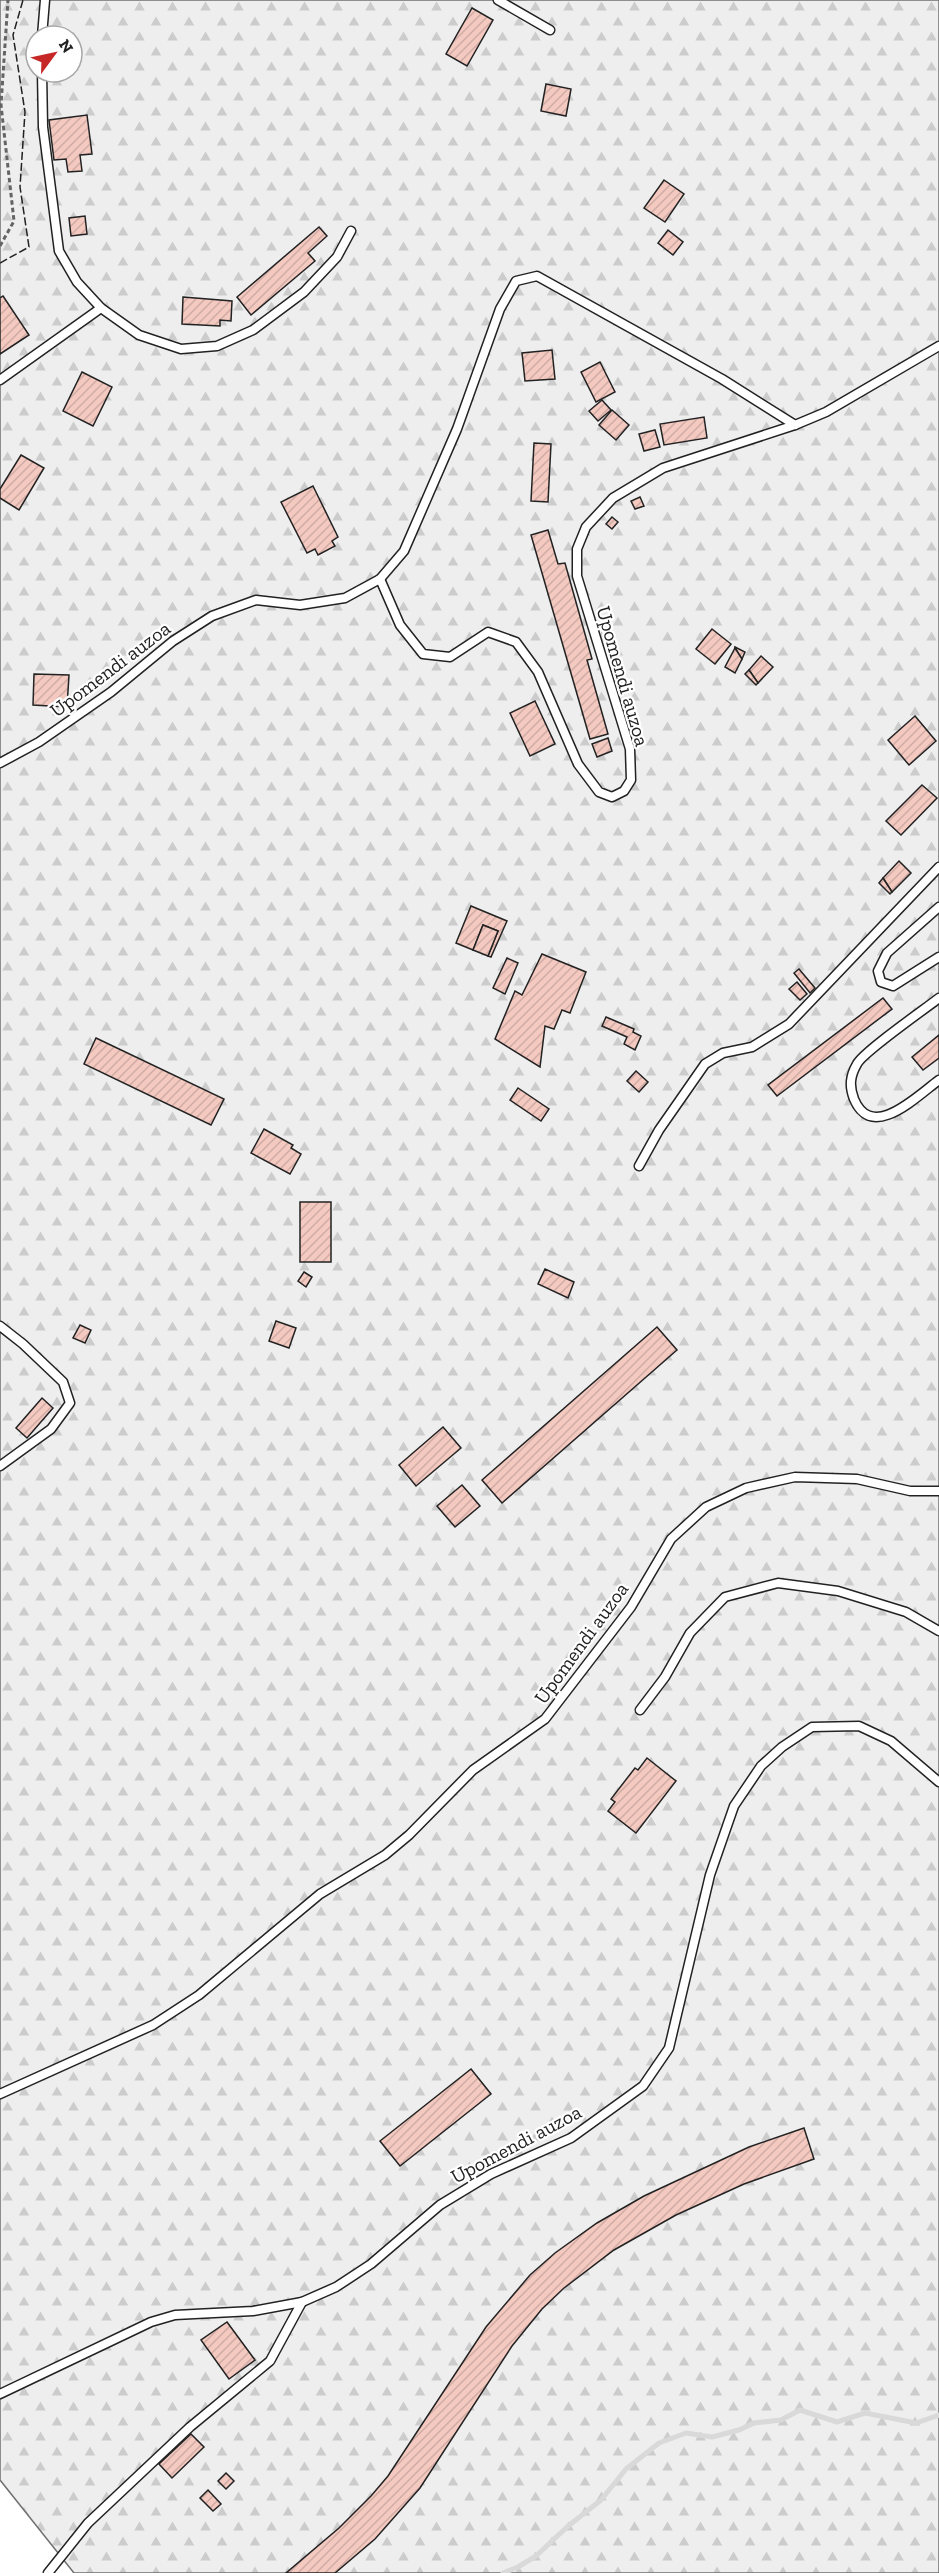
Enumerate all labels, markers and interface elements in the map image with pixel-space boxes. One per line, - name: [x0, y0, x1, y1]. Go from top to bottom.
- north arrow: [24, 24, 84, 84]
- text: N: [55, 36, 77, 56]
- street label: Upomendi auzoa: [592, 603, 655, 749]
- street label: Upomendi auzoa: [45, 616, 175, 722]
- street label: Upomendi auzoa: [529, 1577, 633, 1709]
- street label: Upomendi auzoa: [447, 2099, 586, 2189]

